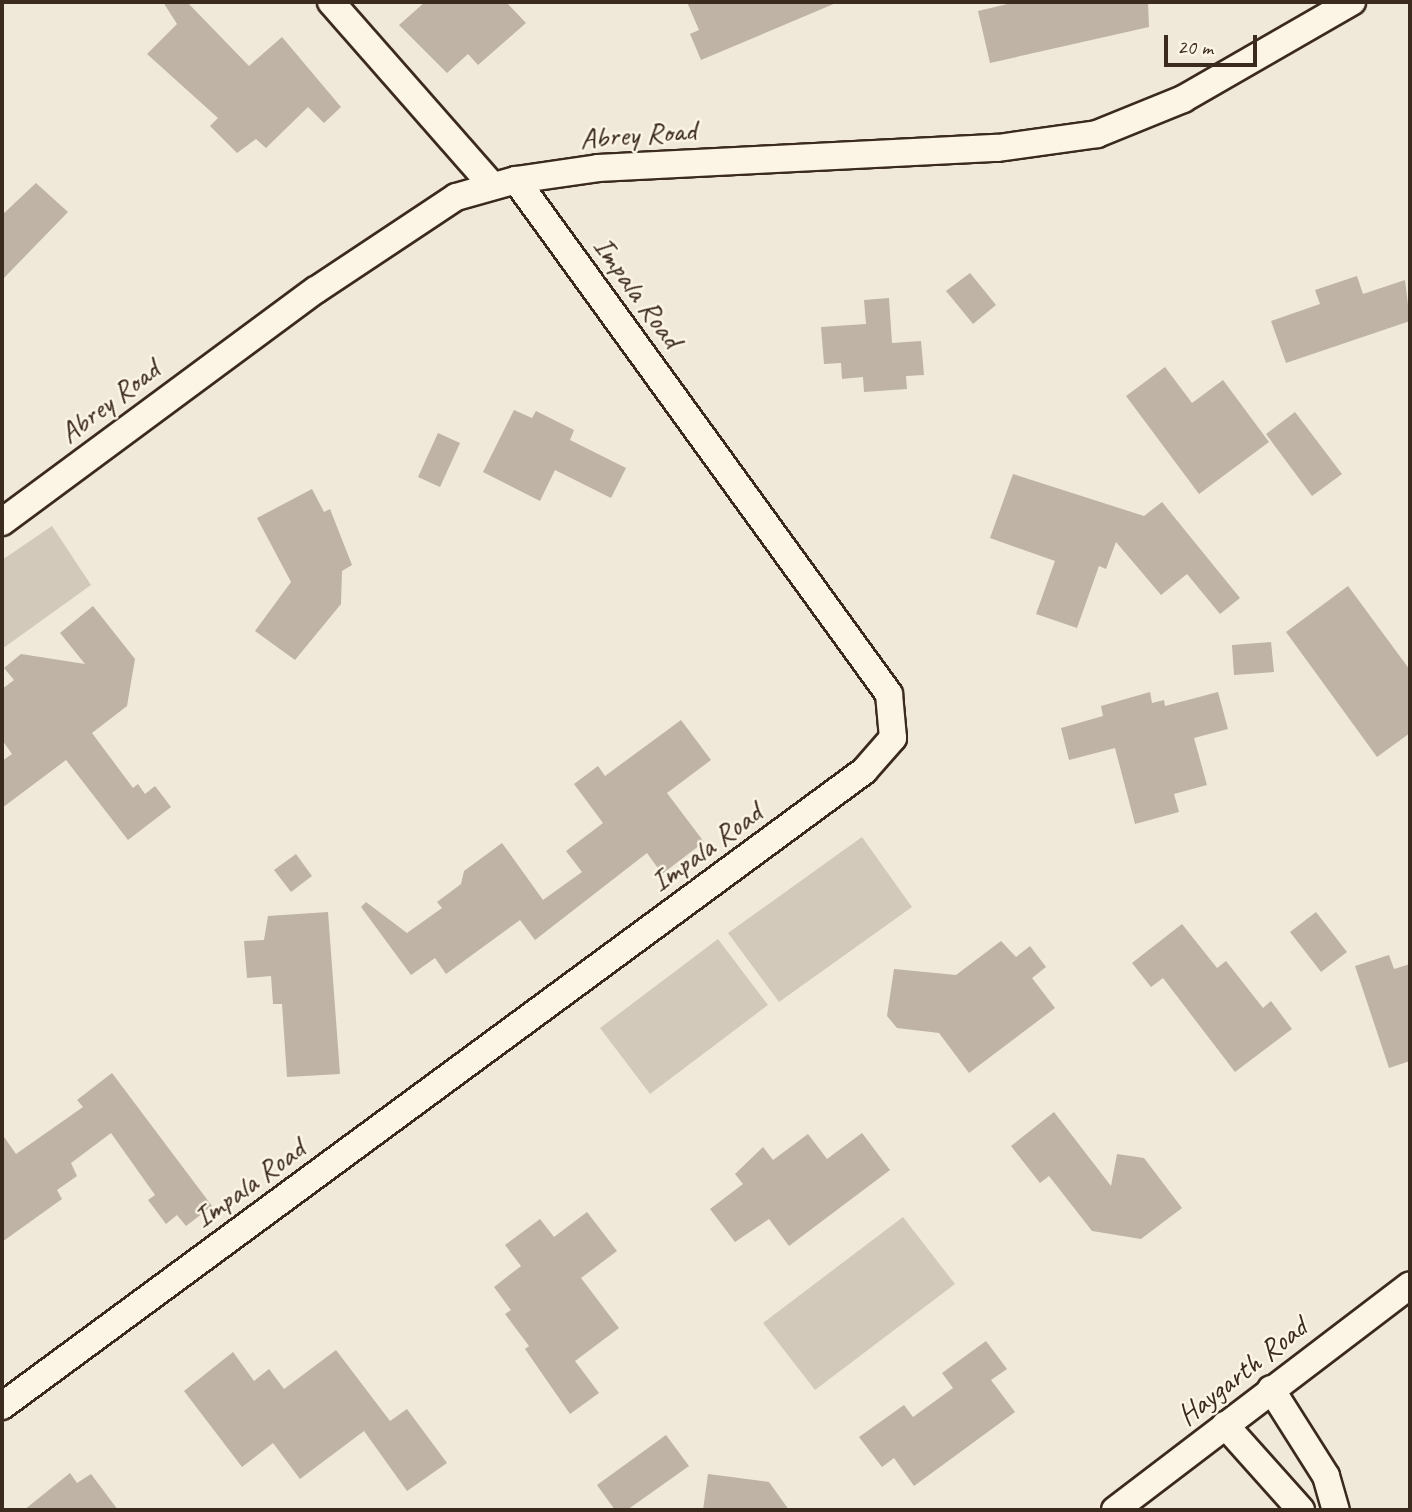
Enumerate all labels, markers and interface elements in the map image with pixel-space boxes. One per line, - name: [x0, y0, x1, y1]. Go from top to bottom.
- scale bar: [1167, 21, 1260, 65]
- text: 20 m: [1177, 34, 1213, 60]
- street label: Abrey Road: [579, 112, 697, 156]
- street label: Impala Road: [586, 230, 690, 354]
- street label: Abrey Road: [52, 352, 166, 450]
- street label: Impala Road: [644, 795, 768, 899]
- street label: Impala Road: [187, 1131, 311, 1235]
- street label: Haygarth Road: [1170, 1309, 1314, 1433]

